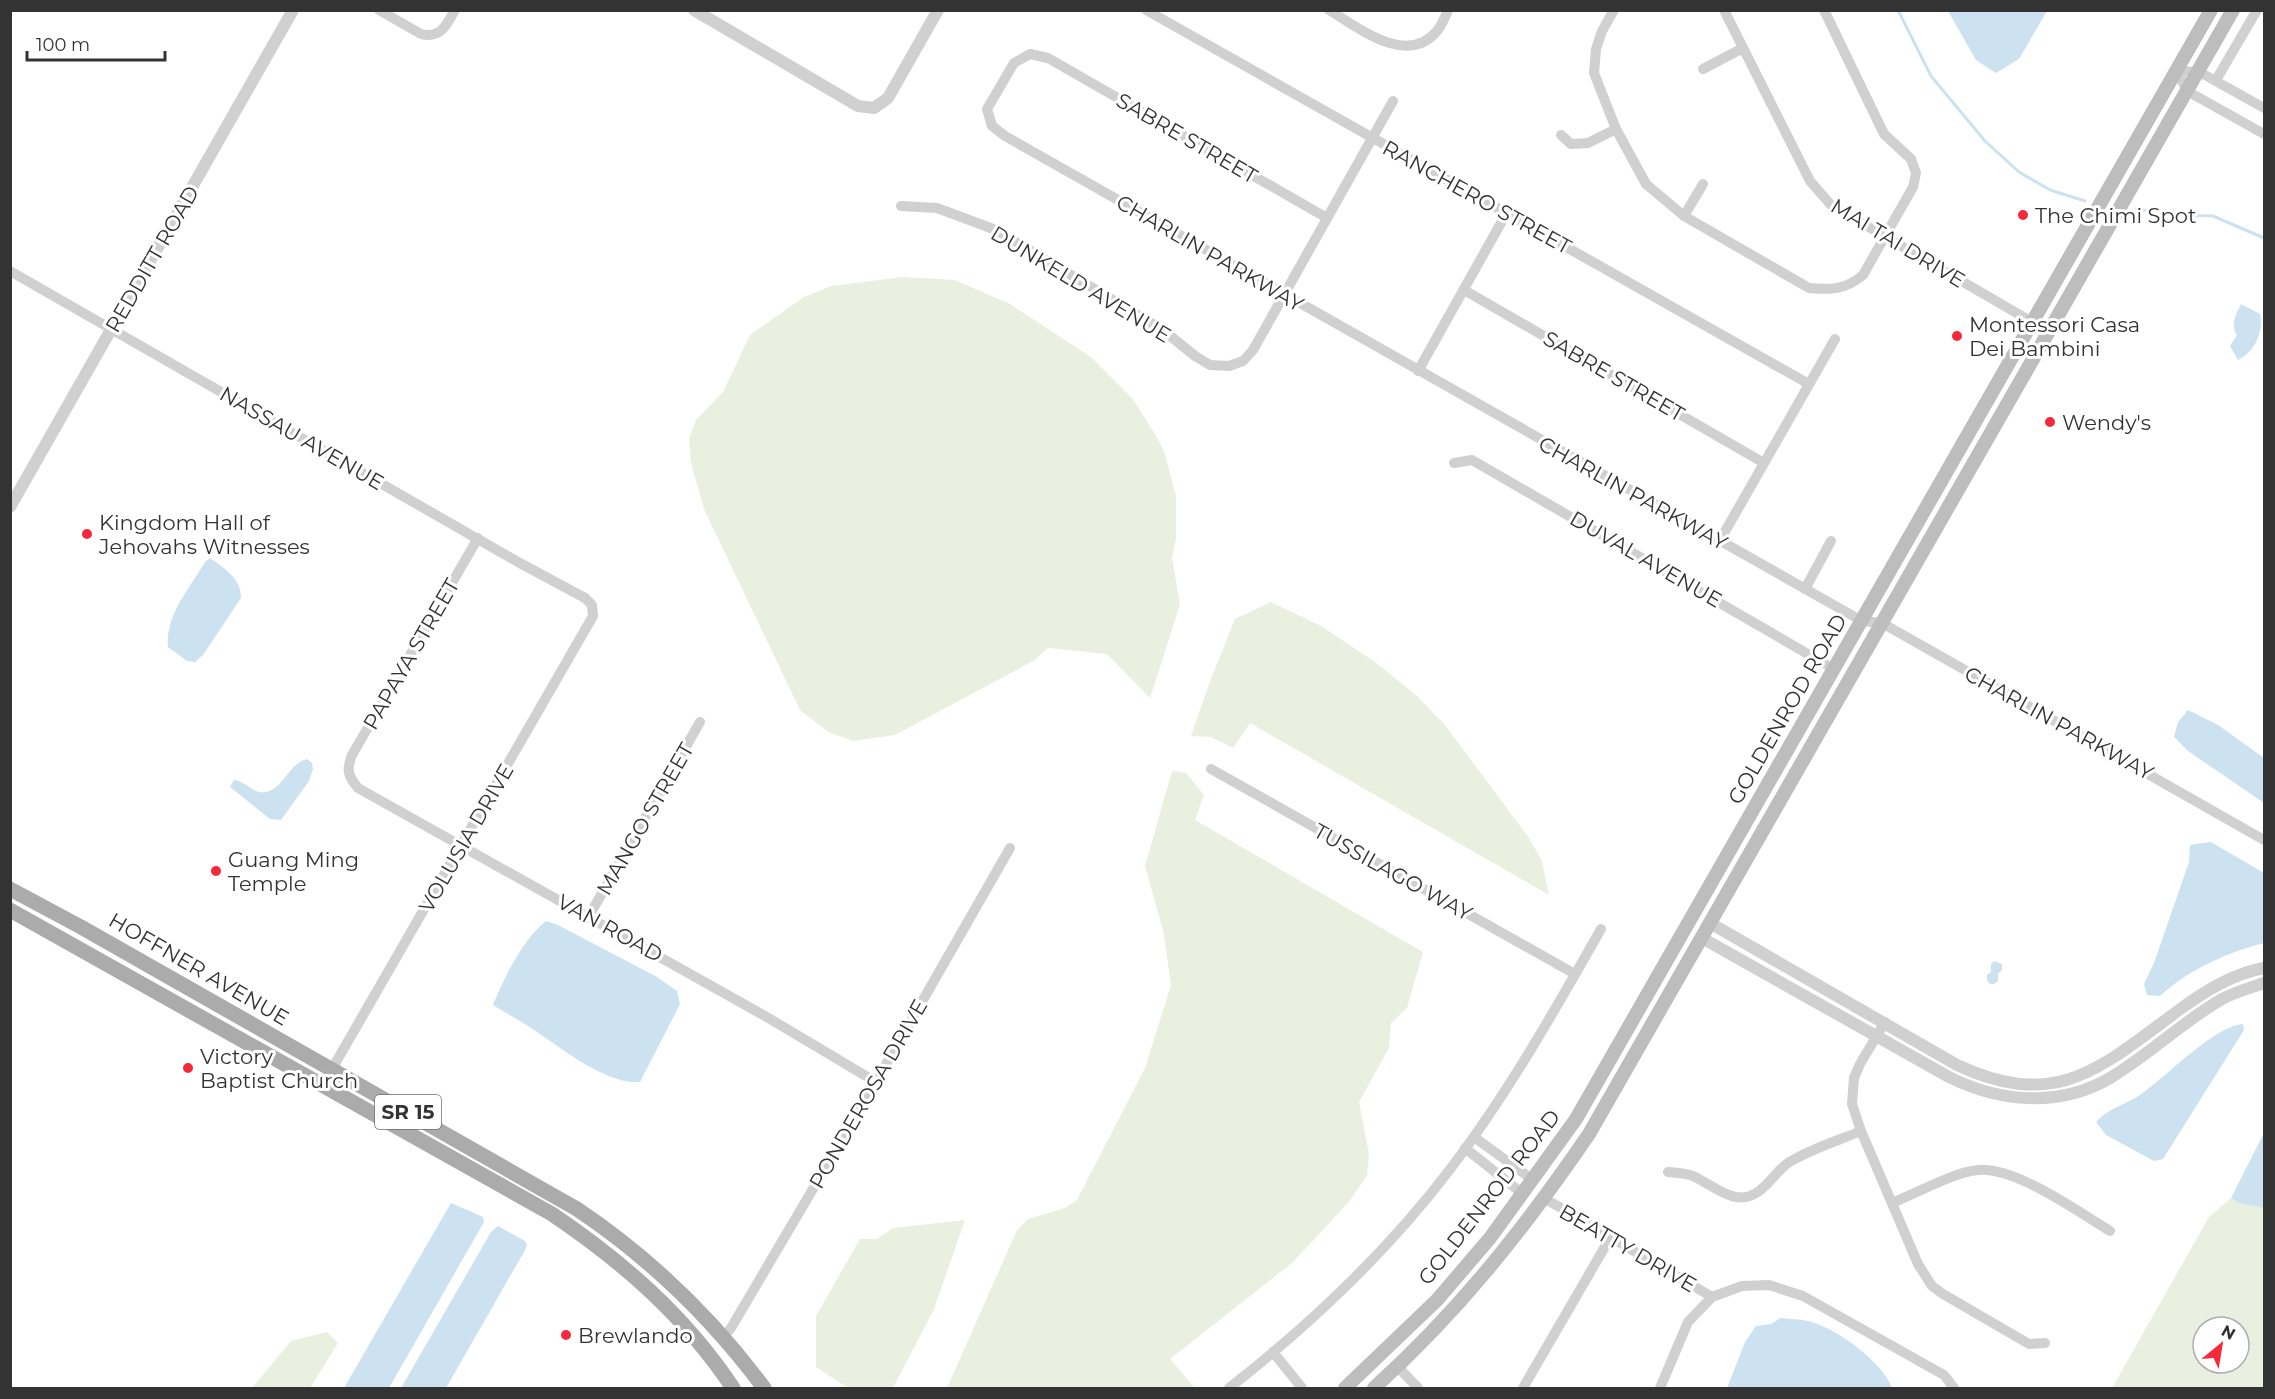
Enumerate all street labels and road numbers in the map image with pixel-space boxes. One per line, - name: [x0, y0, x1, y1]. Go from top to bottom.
- street label: SABRE STREET: [1112, 88, 1262, 188]
- street label: RANCHERO STREET: [1378, 135, 1576, 259]
- street label: REDDITT ROAD: [100, 181, 204, 337]
- street label: CHARLIN PARKWAY: [1112, 189, 1309, 317]
- street label: MAI TAI DRIVE: [1826, 193, 1970, 293]
- street label: DUNKELD AVENUE: [986, 220, 1176, 348]
- street label: SABRE STREET: [1539, 326, 1689, 426]
- street label: NASSAU AVENUE: [216, 381, 388, 495]
- street label: CHARLIN PARKWAY: [1534, 431, 1732, 556]
- street label: DUVAL AVENUE: [1566, 505, 1726, 613]
- street label: PAPAYA STREET: [358, 574, 464, 734]
- street label: GOLDENROD ROAD: [1722, 610, 1852, 808]
- street label: CHARLIN PARKWAY: [1960, 661, 2158, 786]
- street label: MANGO STREET: [591, 738, 699, 900]
- street label: VOLUSIA DRIVE: [413, 759, 519, 917]
- street label: TUSSILAGO WAY: [1309, 818, 1477, 926]
- street label: VAN ROAD: [553, 889, 667, 967]
- street label: HOFFNER AVENUE: [105, 907, 293, 1031]
- street label: PONDEROSA DRIVE: [804, 995, 932, 1193]
- road number: SR 15: [375, 1095, 441, 1129]
- street label: GOLDENROD ROAD: [1413, 1104, 1565, 1290]
- street label: BEATTY DRIVE: [1555, 1199, 1701, 1297]

